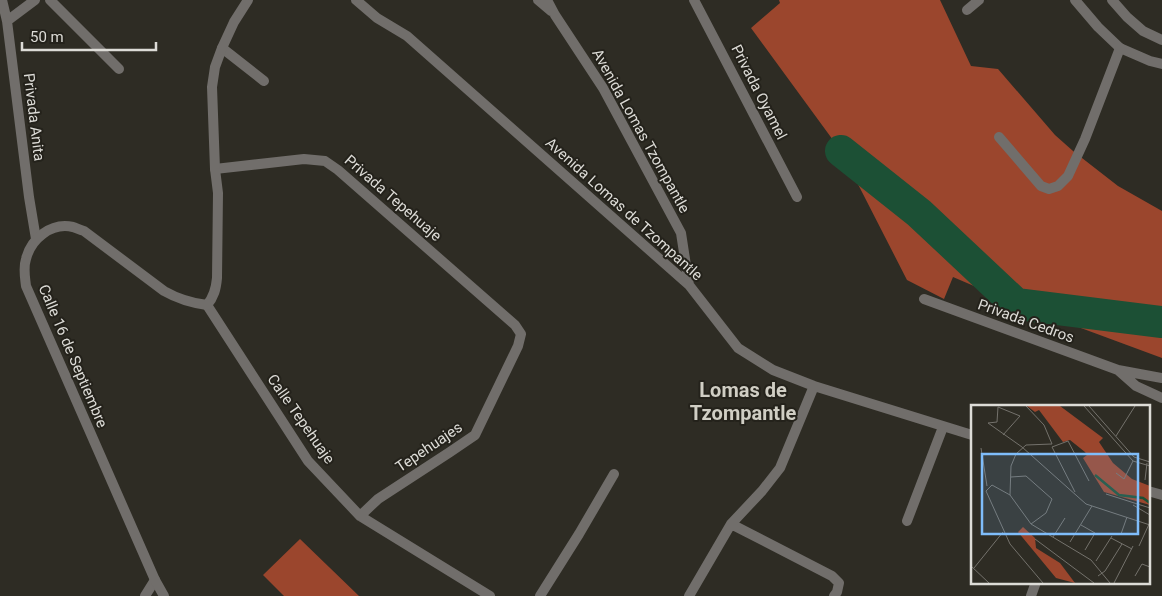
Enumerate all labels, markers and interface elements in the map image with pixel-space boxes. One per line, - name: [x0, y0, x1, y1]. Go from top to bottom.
- scale bar: [22, 20, 156, 52]
- text: 50 m: [30, 28, 64, 46]
- street label: Privada Oyamel: [727, 42, 791, 142]
- street label: Avenida Lomas Tzompantle: [588, 46, 694, 216]
- street label: Privada Anita: [20, 72, 48, 162]
- street label: Avenida Lomas de Tzompantle: [542, 134, 706, 284]
- street label: Privada Tepehuaje: [341, 151, 445, 245]
- street label: Calle 16 de Septiembre: [35, 282, 111, 430]
- street label: Privada Cedros: [975, 295, 1077, 347]
- street label: Calle Tepehuaje: [263, 371, 339, 467]
- district label: Lomas de Tzompantle: [690, 378, 796, 425]
- inset map: [971, 405, 1150, 584]
- street label: Tepehuajes: [392, 418, 466, 476]

